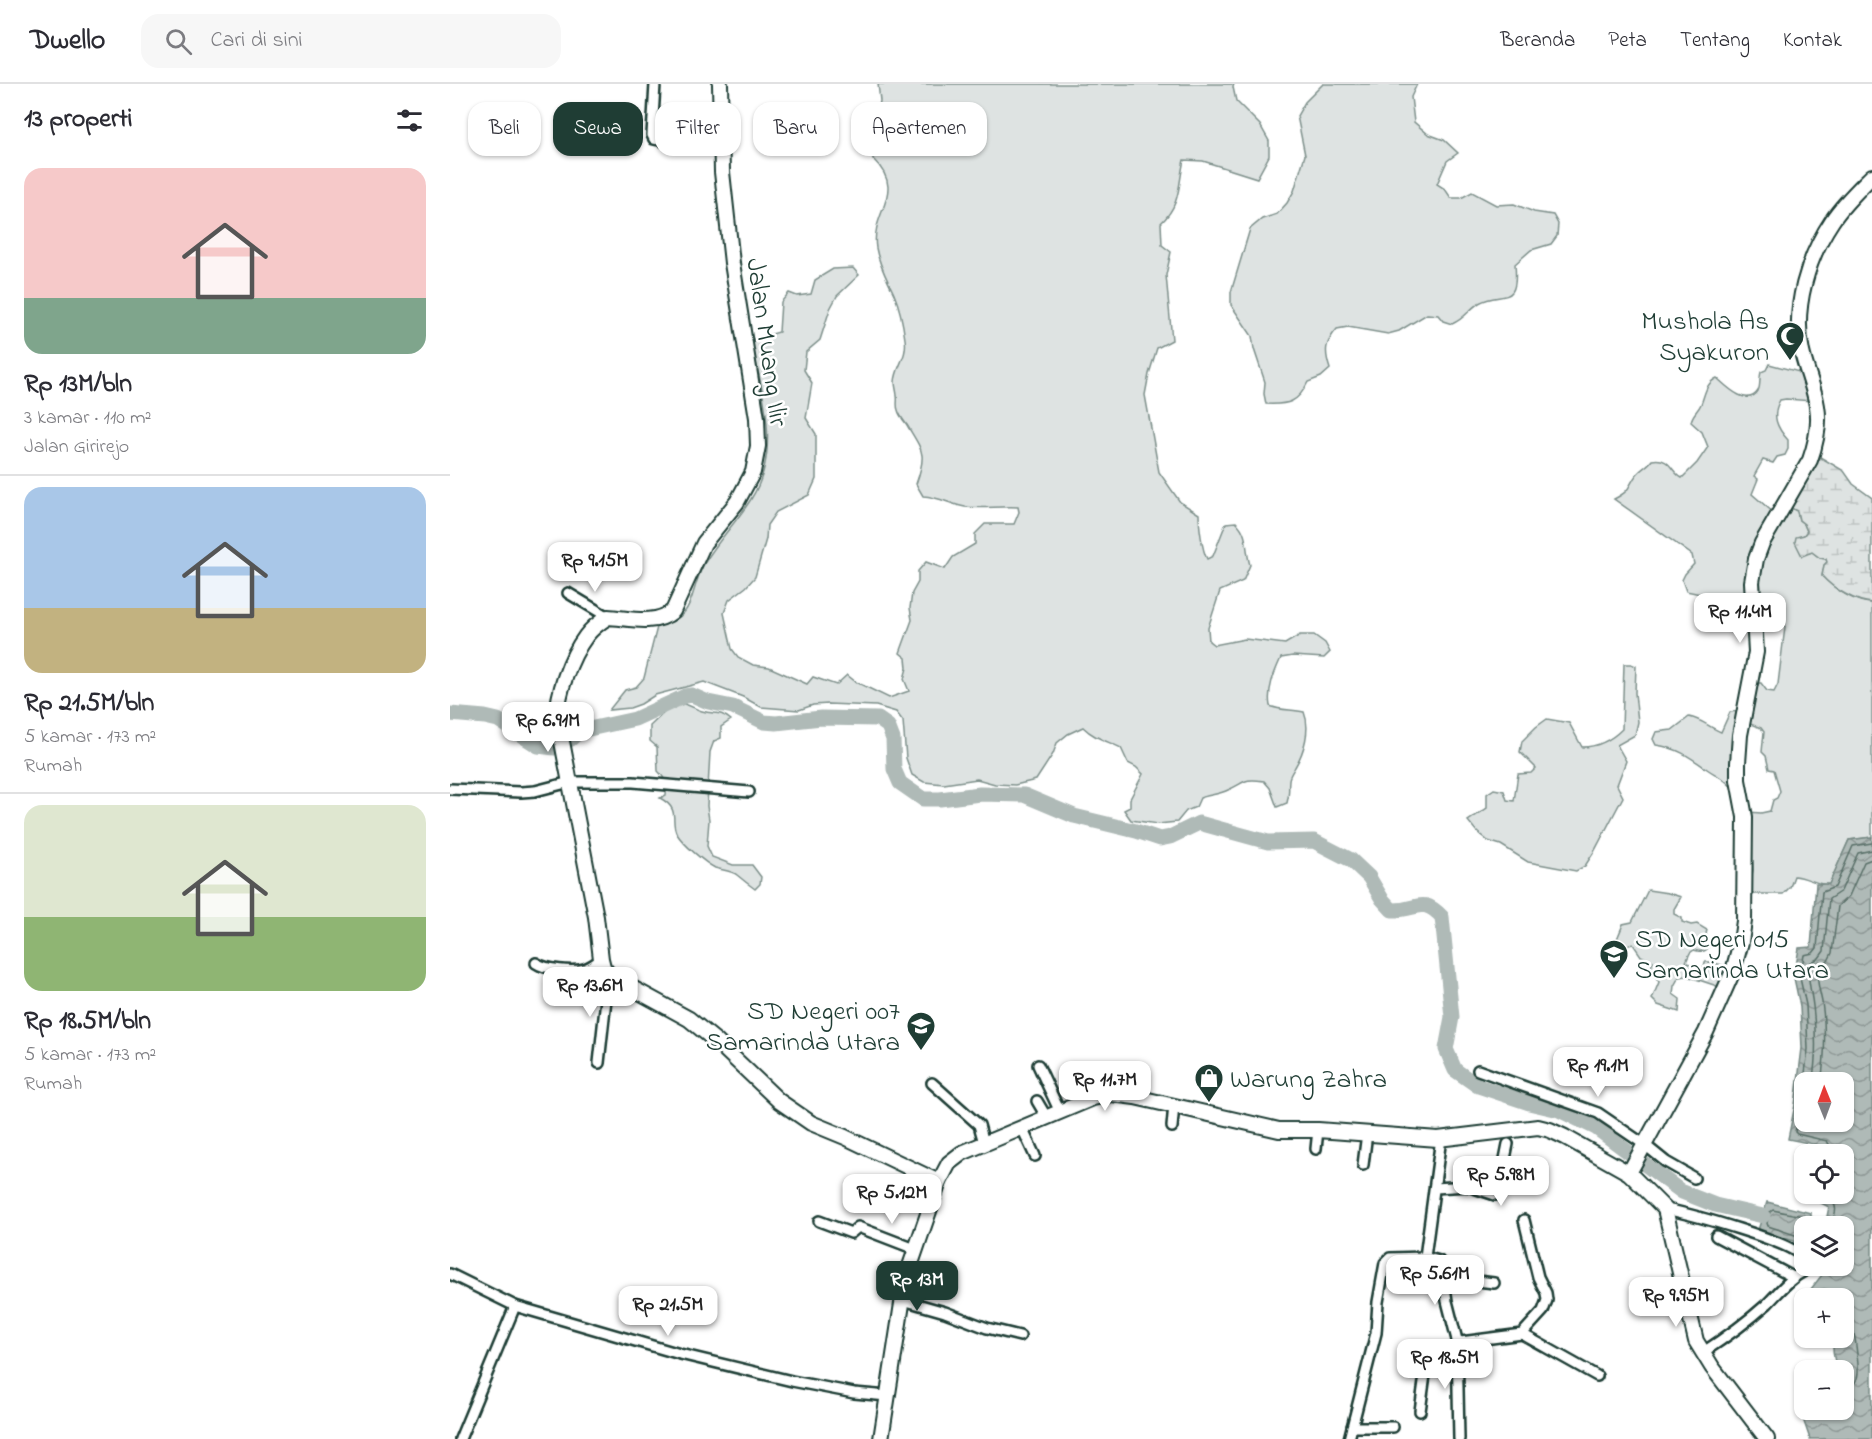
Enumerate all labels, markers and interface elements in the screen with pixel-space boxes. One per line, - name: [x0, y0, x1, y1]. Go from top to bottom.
- search box: [141, 14, 561, 68]
- text: Dwello: [30, 21, 105, 62]
- icon: search: [162, 25, 195, 58]
- text: Cari di sini: [210, 25, 302, 57]
- text: Beranda: [1500, 26, 1575, 56]
- text: Peta: [1608, 26, 1647, 56]
- text: Tentang: [1680, 26, 1750, 56]
- text: Kontak: [1783, 26, 1842, 56]
- text: 13 properti: [24, 101, 133, 139]
- chip: Beli: [468, 102, 541, 156]
- chip: Sewa: [553, 102, 643, 156]
- chip: Filter: [655, 102, 741, 156]
- chip: Baru: [753, 102, 839, 156]
- chip: Apartemen: [851, 102, 987, 156]
- icon: filters: [393, 104, 426, 137]
- icon: home: [171, 207, 279, 315]
- street label: Jalan Muang Ilir: [734, 256, 797, 430]
- place label: Mushola As Syakuron: [1641, 303, 1769, 373]
- mosque icon: Mushola As Syakuron: [1774, 320, 1806, 362]
- text: Rp 13M/bln: [24, 366, 132, 404]
- text: 3 kamar · 110 m²: [24, 404, 151, 433]
- text: Jalan Girirejo: [24, 433, 129, 462]
- icon: home: [171, 526, 279, 634]
- pin: Rp 9.15M: [533, 542, 657, 593]
- text: Rp 9.15M: [562, 547, 628, 576]
- pin: Rp 11.4M: [1678, 593, 1802, 644]
- text: Rp 11.4M: [1708, 598, 1772, 627]
- text: Rp 21.5M/bln: [24, 685, 154, 723]
- pin: Rp 6.91M: [486, 702, 610, 753]
- text: Rp 6.91M: [516, 707, 580, 736]
- text: 5 kamar · 173 m²: [24, 723, 156, 752]
- text: Rumah: [24, 752, 82, 781]
- icon: home: [171, 844, 279, 952]
- place label: SD Negeri 015 Samarinda Utara: [1635, 921, 1829, 991]
- school or university icon: SD Negeri 015 Samarinda Utara: [1598, 938, 1630, 980]
- pin: Rp 13.6M: [528, 967, 652, 1018]
- text: Rp 13.6M: [557, 972, 623, 1001]
- place label: SD Negeri 007 Samarinda Utara: [706, 993, 900, 1063]
- text: Rp 18.5M/bln: [24, 1003, 151, 1041]
- school or university icon: SD Negeri 007 Samarinda Utara: [905, 1010, 937, 1052]
- text: 5 kamar · 173 m²: [24, 1041, 156, 1070]
- pin: Rp 19.1M: [1536, 1047, 1660, 1098]
- text: Rp 19.1M: [1567, 1052, 1629, 1081]
- pin: Rp 11.7M: [1043, 1061, 1167, 1112]
- place label: Warung Zahra: [1230, 1061, 1387, 1100]
- shop icon: Warung Zahra: [1193, 1062, 1225, 1104]
- text: Rp 11.7M: [1073, 1066, 1137, 1095]
- text: Rumah: [24, 1070, 82, 1099]
- north arrow: [1794, 1072, 1854, 1132]
- map controls: [1794, 1072, 1854, 1420]
- button: locate: [1794, 1144, 1854, 1204]
- pin: Rp 5.98M: [1439, 1156, 1563, 1207]
- text: Rp 5.98M: [1467, 1161, 1535, 1190]
- pin: Rp 5.12M: [830, 1174, 954, 1225]
- text: Rp 5.12M: [857, 1179, 927, 1208]
- button: layers: [1794, 1216, 1854, 1276]
- pin: Rp 5.61M: [1373, 1255, 1497, 1306]
- text: Rp 5.61M: [1400, 1260, 1470, 1289]
- pin: Rp 13M: [868, 1261, 966, 1312]
- text: Rp 13M: [890, 1266, 944, 1295]
- pin: Rp 9.95M: [1614, 1277, 1738, 1328]
- text: Rp 9.95M: [1643, 1282, 1709, 1311]
- pin: Rp 21.5M: [606, 1286, 730, 1337]
- button: +: [1794, 1288, 1854, 1348]
- text: Rp 21.5M: [633, 1291, 703, 1320]
- pin: Rp 18.5M: [1383, 1339, 1507, 1390]
- text: Rp 18.5M: [1411, 1344, 1479, 1373]
- button: −: [1794, 1360, 1854, 1420]

